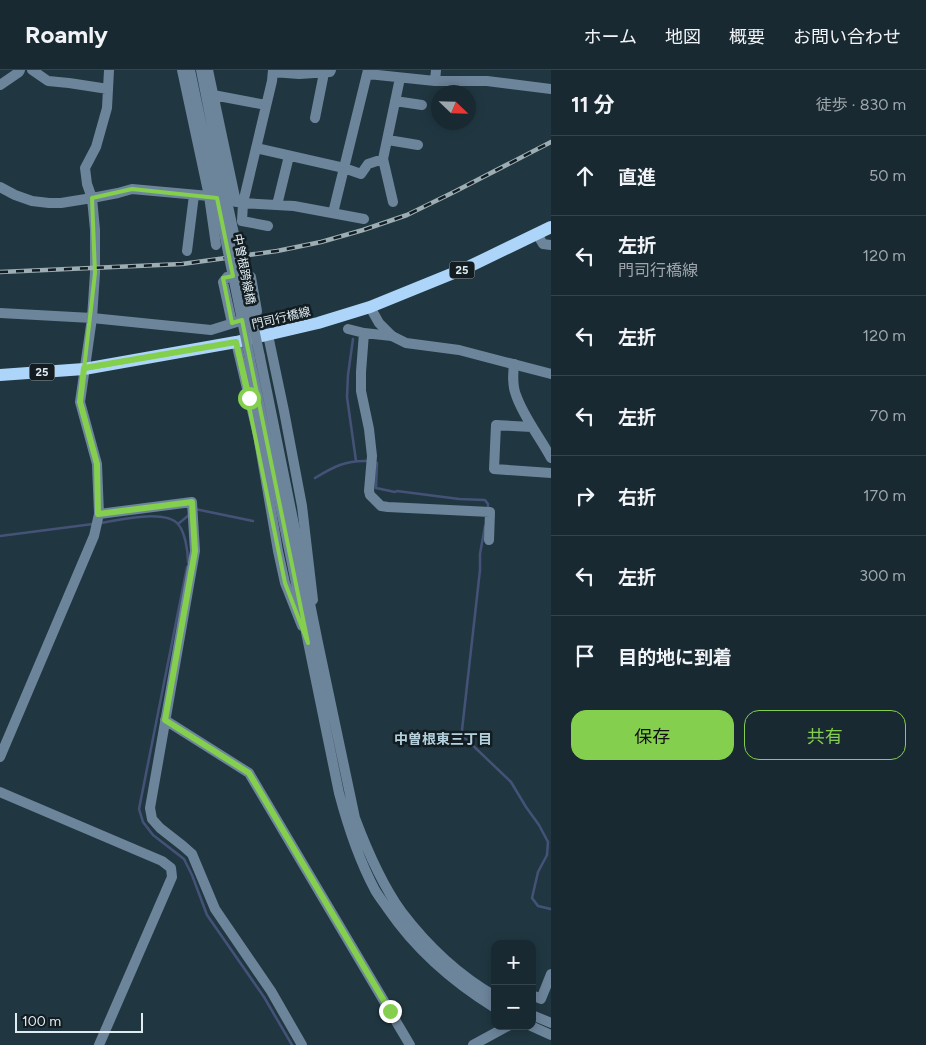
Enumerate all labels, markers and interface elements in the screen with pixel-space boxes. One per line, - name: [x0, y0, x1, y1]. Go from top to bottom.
- text: Roamly: [25, 20, 108, 49]
- text: ホーム: [584, 26, 637, 48]
- text: 地図: [665, 26, 701, 48]
- text: 概要: [729, 26, 765, 48]
- text: お問い合わせ: [793, 26, 901, 48]
- north arrow: [431, 85, 476, 130]
- text: 11 分: [571, 92, 615, 117]
- text: 徒歩 · 830 m: [816, 95, 906, 114]
- icon: ahead: [571, 162, 599, 190]
- text: 直進: [618, 166, 656, 189]
- text: 50 m: [869, 166, 906, 185]
- street label: 中曽根跨線橋: [230, 232, 258, 306]
- text: 左折: [618, 234, 656, 257]
- icon: left: [571, 242, 599, 270]
- text: 120 m: [863, 246, 906, 265]
- text: 門司行橋線: [618, 261, 698, 280]
- road number: 25: [450, 262, 474, 278]
- street label: 門司行橋線: [250, 304, 312, 332]
- icon: left: [571, 322, 599, 350]
- text: 左折: [618, 326, 656, 349]
- text: 120 m: [863, 326, 906, 345]
- road number: 25: [30, 364, 54, 380]
- route start: [238, 387, 261, 410]
- icon: left: [571, 402, 599, 430]
- text: 左折: [618, 406, 656, 429]
- text: 70 m: [870, 406, 906, 425]
- icon: right: [571, 482, 599, 510]
- text: 右折: [618, 486, 656, 509]
- text: 170 m: [863, 486, 906, 505]
- icon: left: [571, 562, 599, 590]
- text: 左折: [618, 566, 656, 589]
- text: 300 m: [859, 566, 906, 585]
- icon: arrive: [571, 642, 599, 670]
- text: 目的地に到着: [618, 646, 732, 669]
- button: 保存: [571, 710, 734, 760]
- button: 共有: [744, 710, 906, 760]
- district label: 中曽根東三丁目: [394, 731, 492, 748]
- map controls: [491, 940, 536, 1030]
- button: +: [491, 940, 536, 985]
- button: −: [491, 985, 536, 1030]
- route end: [379, 1000, 402, 1023]
- scale bar: [15, 1010, 142, 1033]
- text: 100 m: [22, 1013, 61, 1030]

